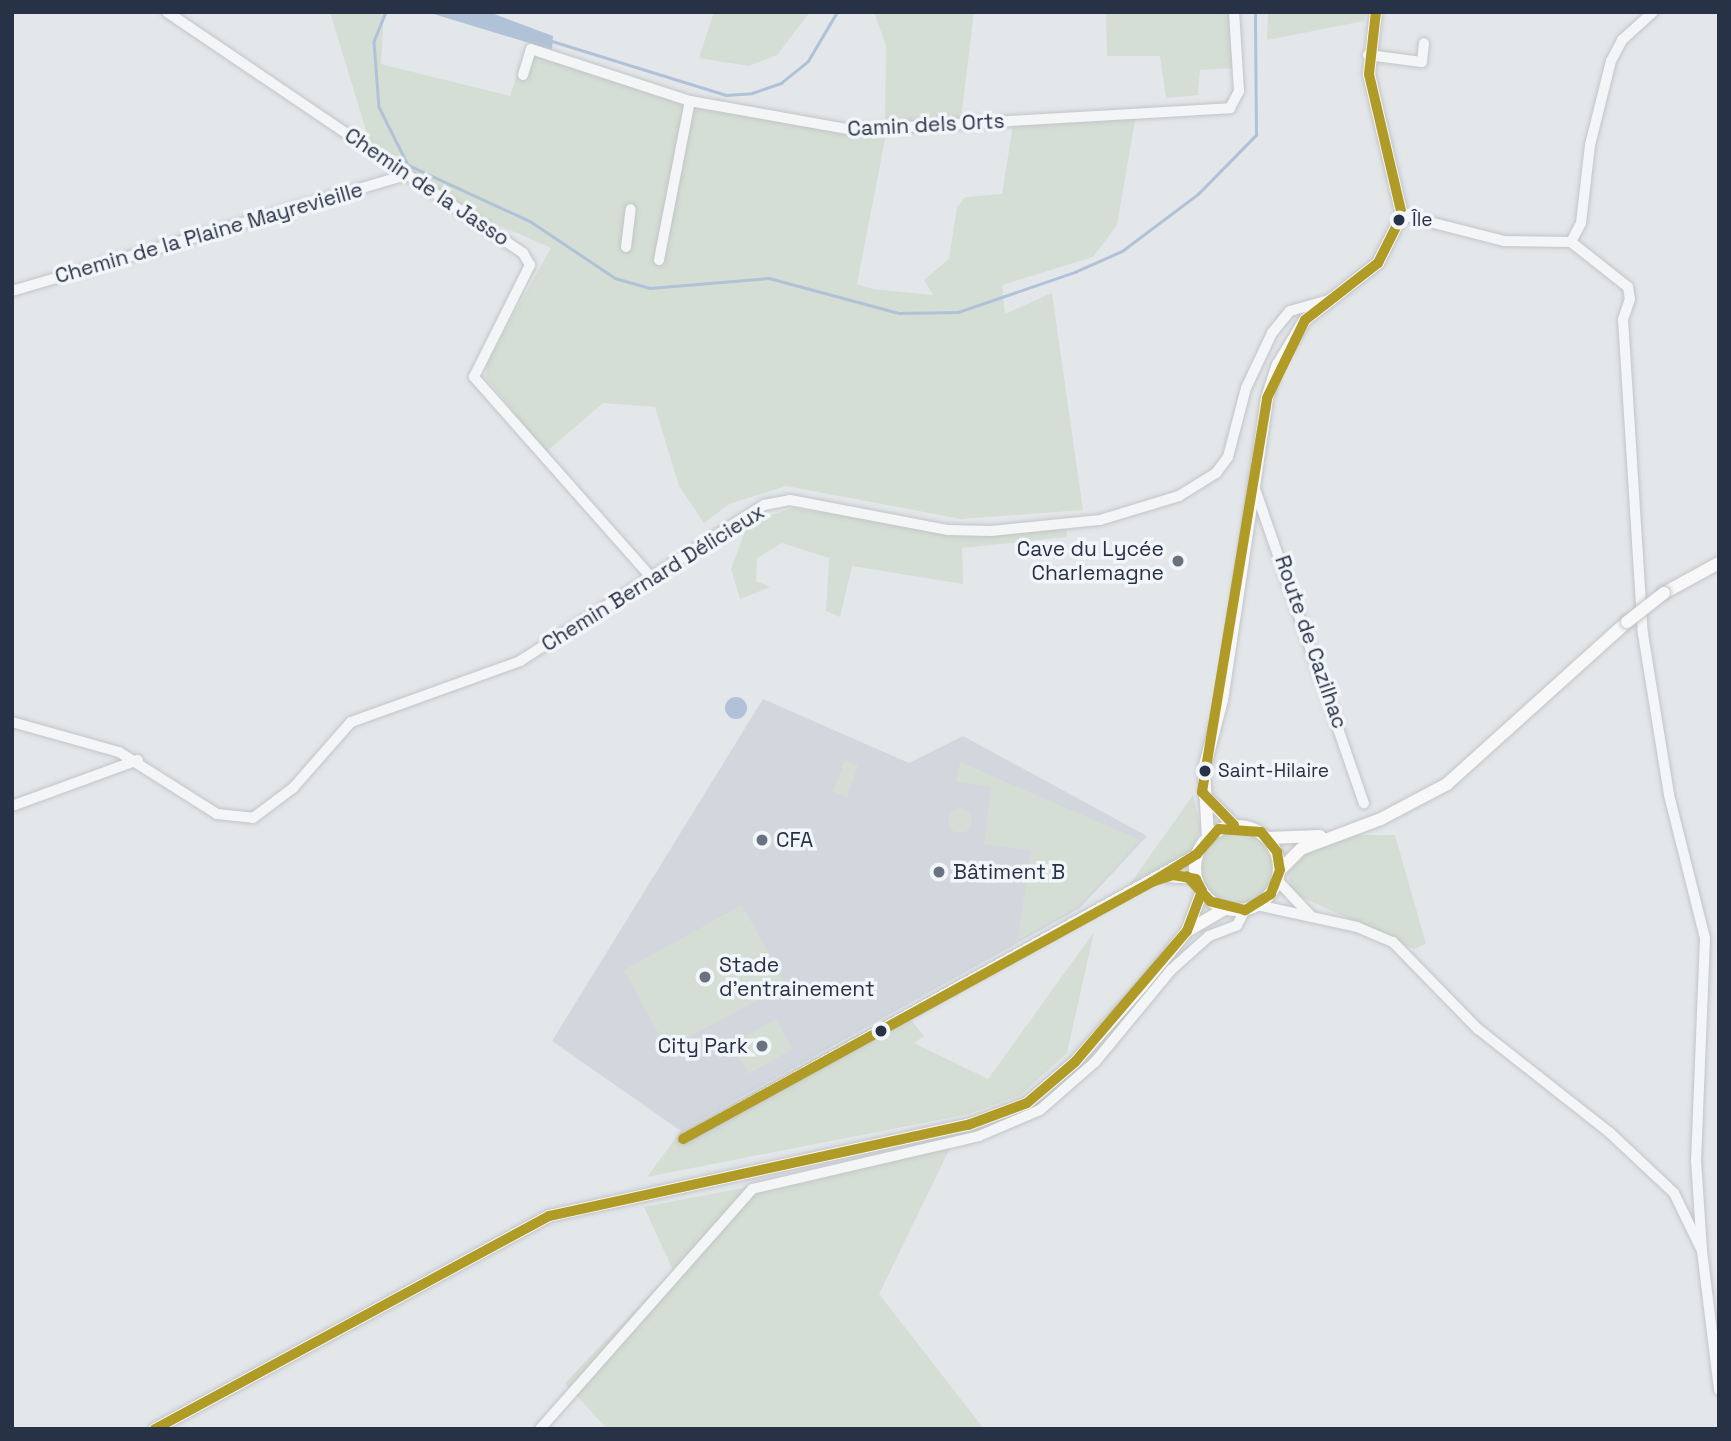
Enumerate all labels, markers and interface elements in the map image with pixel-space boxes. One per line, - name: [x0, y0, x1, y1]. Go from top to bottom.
- street label: Camin dels Orts: [847, 108, 1005, 142]
- street label: Chemin de la Jasso: [340, 123, 514, 251]
- street label: Chemin de la Plaine Mayrevieille: [52, 177, 366, 289]
- place label: Île: [1412, 209, 1433, 231]
- marker: Île: [1392, 213, 1406, 227]
- street label: Chemin Bernard Délicieux: [537, 499, 769, 657]
- place label: Cave du Lycée Charlemagne: [1017, 536, 1164, 586]
- street label: Route de Cazilhac: [1270, 552, 1352, 732]
- marker: Cave du Lycée Charlemagne: [1170, 553, 1186, 569]
- place label: Saint-Hilaire: [1218, 760, 1329, 782]
- marker: Saint-Hilaire: [1198, 764, 1212, 778]
- place label: CFA: [776, 827, 813, 853]
- marker: CFA: [754, 832, 770, 848]
- place label: Bâtiment B: [953, 859, 1065, 885]
- marker: Bâtiment B: [931, 864, 947, 880]
- place label: Stade d'entrainement: [719, 952, 875, 1002]
- marker: Stade d'entrainement: [697, 969, 713, 985]
- unlabelled marker: [874, 1024, 888, 1038]
- place label: City Park: [658, 1033, 748, 1059]
- marker: City Park: [754, 1038, 770, 1054]

